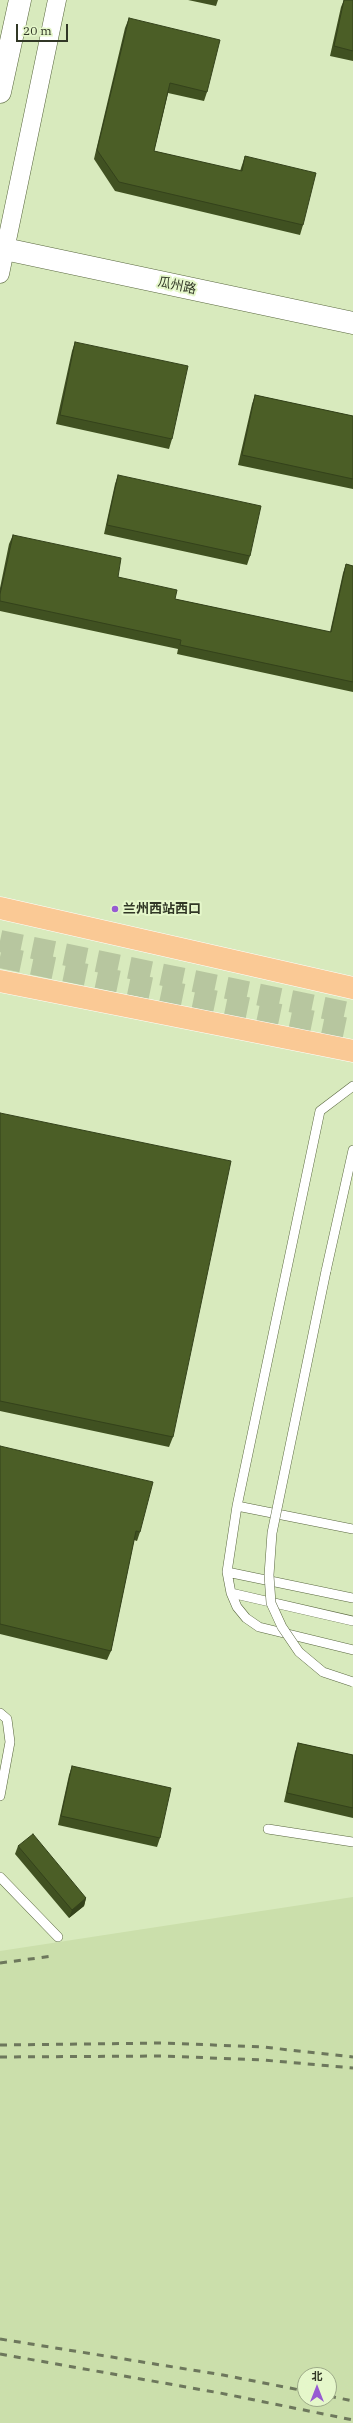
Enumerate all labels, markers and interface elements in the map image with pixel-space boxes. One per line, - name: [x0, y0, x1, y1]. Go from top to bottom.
- scale bar: [18, 16, 70, 42]
- text: 20 m: [23, 23, 52, 38]
- street label: 瓜州路: [156, 274, 198, 298]
- place label: 兰州西站西口: [123, 901, 201, 917]
- marker: 兰州西站西口: [110, 904, 120, 914]
- north arrow: [297, 2367, 337, 2407]
- text: 北: [312, 2369, 323, 2383]

